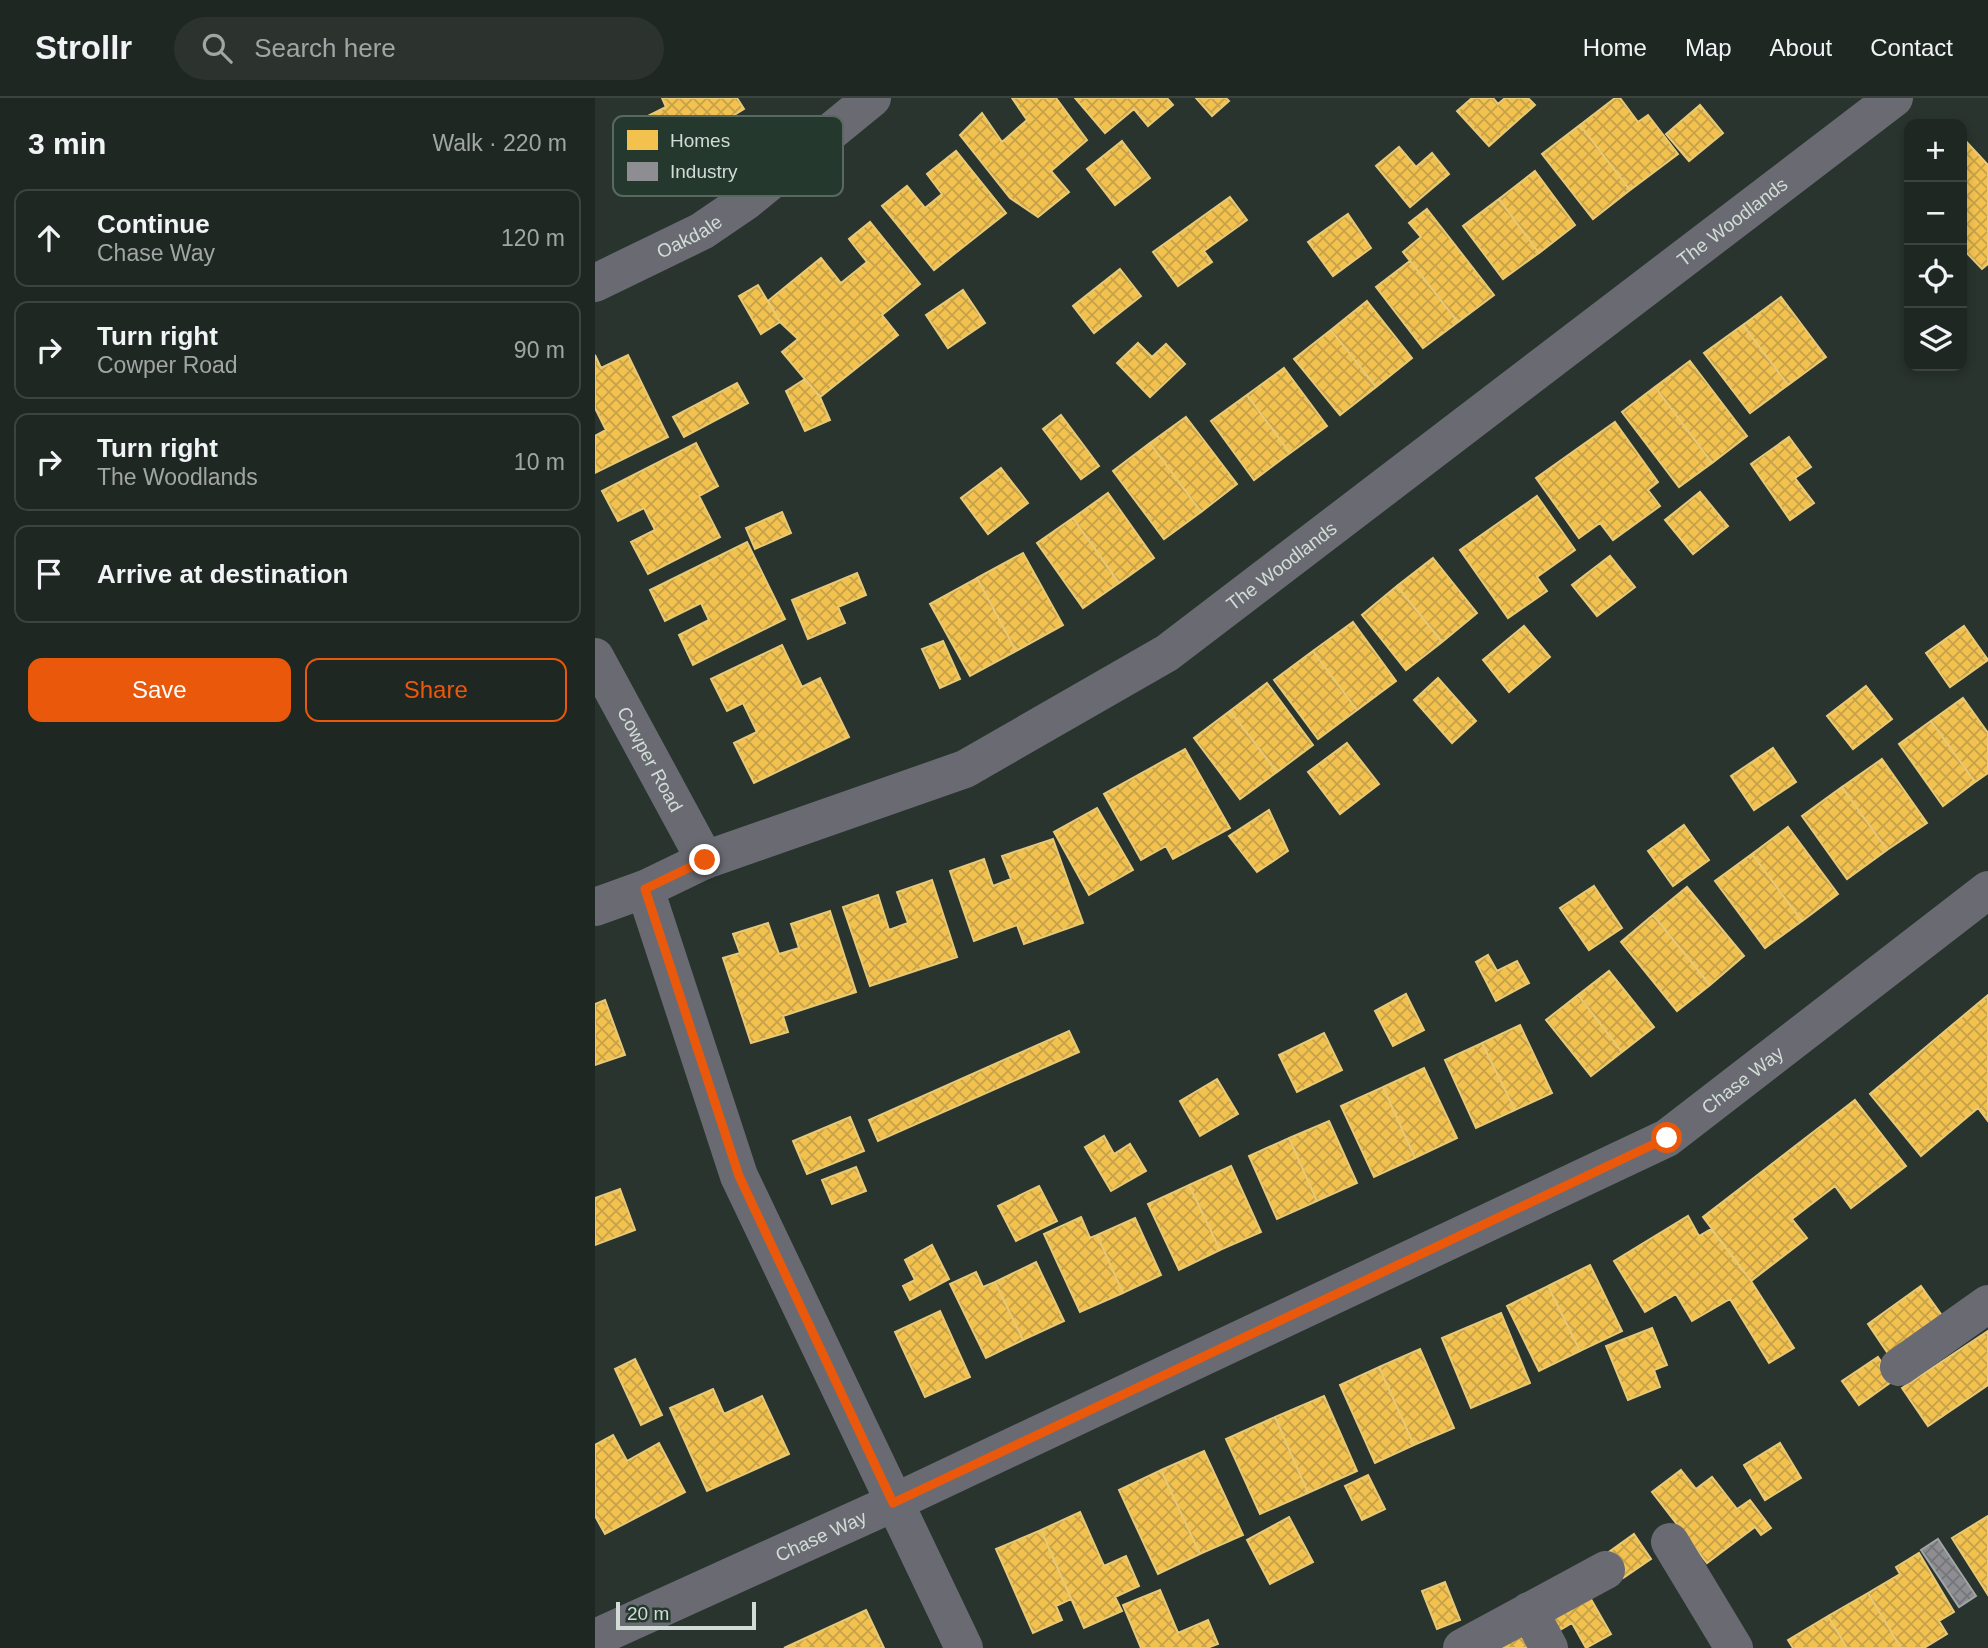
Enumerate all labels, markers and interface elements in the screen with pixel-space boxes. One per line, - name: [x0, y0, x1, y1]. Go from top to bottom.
- search box: [174, 17, 664, 80]
- text: Strollr: [35, 29, 132, 66]
- icon: search: [198, 29, 236, 67]
- text: Search here: [254, 33, 396, 63]
- text: Home: [1583, 34, 1647, 61]
- text: Map: [1685, 34, 1732, 61]
- text: About: [1770, 34, 1832, 61]
- text: Contact: [1870, 34, 1953, 61]
- legend: [613, 116, 843, 196]
- map controls: [1904, 119, 1967, 371]
- button: +: [1904, 119, 1967, 182]
- text: 3 min: [28, 127, 106, 160]
- text: Walk · 220 m: [432, 130, 567, 156]
- text: Homes: [670, 130, 730, 151]
- text: Industry: [670, 161, 738, 182]
- street label: The Woodlands: [1673, 173, 1791, 271]
- button: −: [1904, 182, 1967, 245]
- text: Continue: [97, 209, 210, 239]
- street label: Oakdale: [653, 211, 726, 262]
- icon: ahead: [30, 219, 68, 257]
- text: 120 m: [501, 225, 565, 251]
- text: Chase Way: [97, 240, 215, 266]
- button: locate: [1904, 245, 1967, 308]
- button: layers: [1904, 308, 1967, 371]
- text: Turn right: [97, 321, 218, 351]
- icon: right: [30, 331, 68, 369]
- text: 90 m: [514, 337, 565, 363]
- text: Cowper Road: [97, 352, 238, 378]
- text: Turn right: [97, 433, 218, 463]
- icon: right: [30, 443, 68, 481]
- text: 10 m: [514, 449, 565, 475]
- text: The Woodlands: [97, 464, 258, 490]
- street label: The Woodlands: [1222, 517, 1341, 615]
- icon: arrive: [30, 555, 68, 593]
- text: Arrive at destination: [97, 559, 348, 589]
- button: Save: [28, 658, 291, 722]
- button: Share: [305, 658, 567, 722]
- street label: Cowper Road: [613, 703, 687, 815]
- route end: [689, 844, 720, 875]
- street label: Chase Way: [1698, 1042, 1788, 1118]
- route start: [1651, 1122, 1682, 1153]
- street label: Chase Way: [772, 1506, 870, 1566]
- scale bar: [616, 1599, 756, 1631]
- text: 20 m: [627, 1603, 669, 1624]

